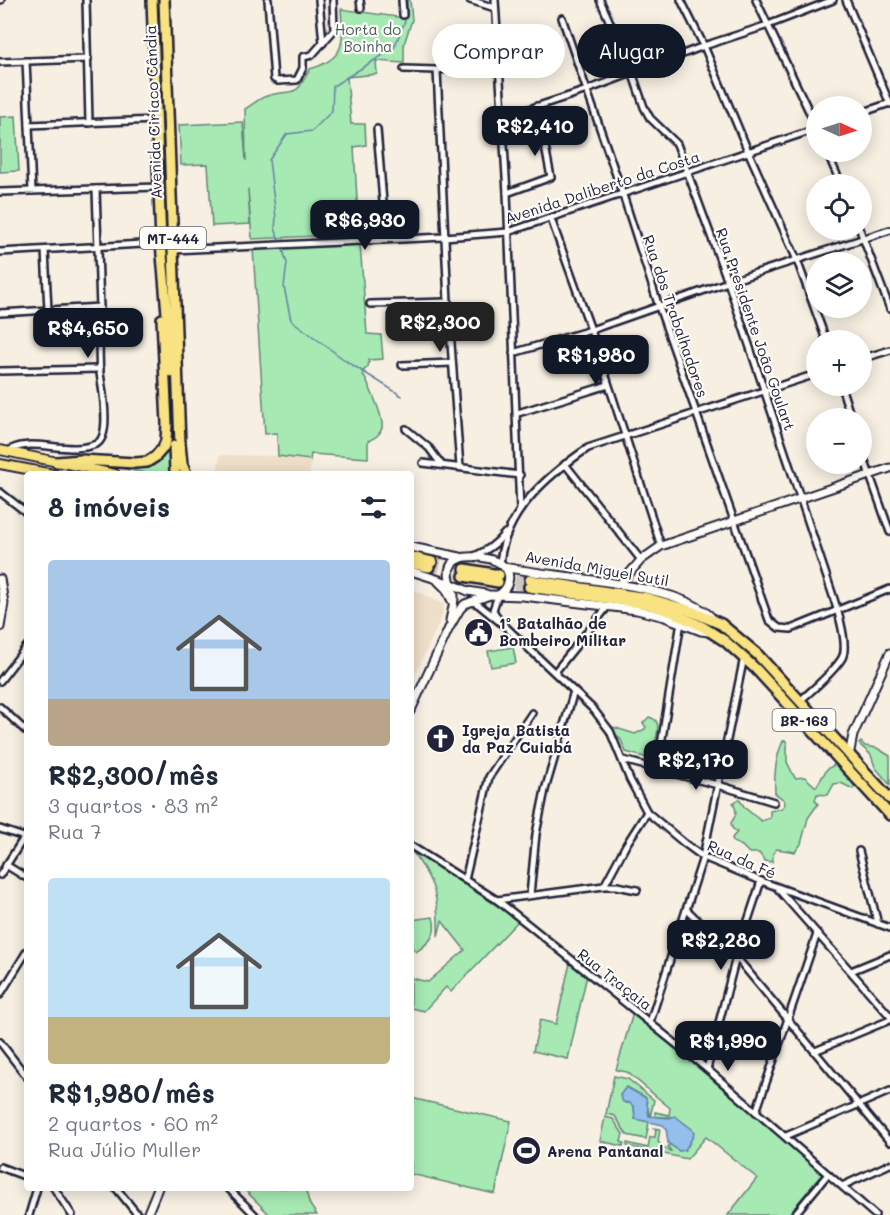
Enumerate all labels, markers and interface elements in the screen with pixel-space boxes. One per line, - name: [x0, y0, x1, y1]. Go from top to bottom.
- park label: Horta do Boinha: [335, 19, 401, 56]
- chip: Comprar: [432, 24, 565, 78]
- chip: Alugar: [577, 24, 686, 78]
- street label: Avenida Ciríaco Cândia: [140, 25, 166, 199]
- north arrow: [806, 96, 872, 162]
- map controls: [806, 96, 872, 474]
- pin: R$2,410: [480, 106, 590, 157]
- text: R$2,410: [496, 112, 574, 138]
- street label: Avenida Daliberto da Costa: [502, 146, 702, 228]
- button: locate: [806, 174, 872, 240]
- pin: R$6,930: [310, 200, 420, 251]
- text: R$6,930: [324, 206, 406, 232]
- street label: Rua Presidente João Goulart: [712, 225, 800, 433]
- road number: MT-444: [140, 227, 206, 249]
- street label: Rua dos Trabalhadores: [639, 232, 713, 400]
- button: layers: [806, 252, 872, 318]
- pin: R$2,300: [385, 302, 495, 353]
- pin: R$4,650: [33, 308, 143, 359]
- text: R$2,300: [399, 308, 481, 334]
- text: R$4,650: [47, 314, 129, 340]
- button: +: [806, 330, 872, 396]
- pin: R$1,980: [541, 335, 651, 386]
- text: R$1,980: [557, 341, 635, 367]
- button: −: [806, 408, 872, 474]
- text: 8 imóveis: [48, 490, 170, 524]
- icon: filters: [357, 491, 390, 524]
- street label: Avenida Miguel Sutil: [524, 546, 670, 590]
- icon: home: [165, 599, 273, 707]
- place label: 1º Batalhão de Bombeiro Militar: [499, 613, 626, 650]
- public building icon: 1º Batalhão de Bombeiro Militar: [462, 616, 494, 648]
- road number: BR-163: [772, 709, 836, 731]
- place label: Igreja Batista da Paz Cuiabá: [462, 720, 572, 757]
- church icon: Igreja Batista da Paz Cuiabá: [425, 723, 457, 755]
- pin: R$2,170: [641, 740, 751, 791]
- text: R$2,170: [658, 746, 734, 772]
- text: R$2,300/mês: [48, 758, 219, 792]
- text: 3 quartos · 83 m²: [48, 792, 218, 818]
- text: Rua 7: [48, 818, 102, 844]
- street label: Rua da Fé: [704, 835, 780, 883]
- icon: home: [165, 917, 273, 1025]
- pin: R$2,280: [666, 920, 776, 971]
- text: R$2,280: [681, 926, 761, 952]
- street label: Rua Traçaia: [574, 944, 656, 1014]
- pin: R$1,990: [673, 1021, 783, 1072]
- text: R$1,990: [689, 1027, 767, 1053]
- text: R$1,980/mês: [48, 1076, 215, 1110]
- text: 2 quartos · 60 m²: [48, 1110, 218, 1136]
- sports icon: Arena Pantanal: [510, 1135, 542, 1167]
- text: Rua Júlio Muller: [48, 1136, 201, 1162]
- place label: Arena Pantanal: [547, 1141, 663, 1161]

